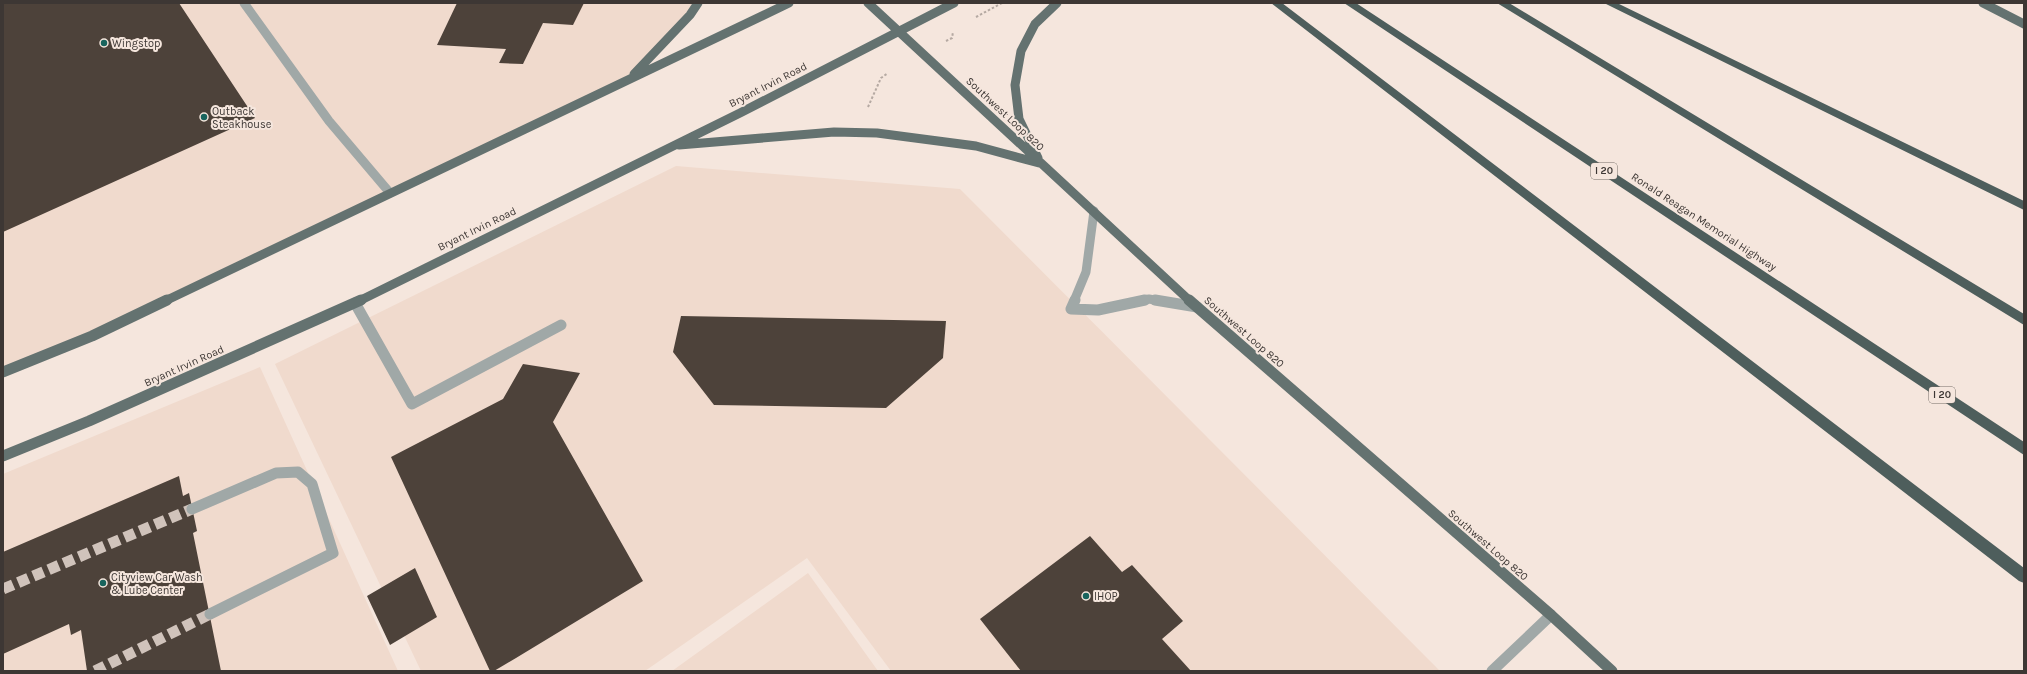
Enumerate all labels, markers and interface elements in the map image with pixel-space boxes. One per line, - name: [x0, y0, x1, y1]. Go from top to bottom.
- place label: Wingstop: [112, 37, 160, 50]
- marker: Wingstop: [99, 38, 109, 48]
- street label: Bryant Irvin Road: [727, 60, 809, 110]
- street label: Southwest Loop 820: [963, 74, 1047, 154]
- place label: Outback Steakhouse: [212, 105, 272, 131]
- marker: Outback Steakhouse: [199, 112, 209, 122]
- road number: I 20: [1591, 163, 1617, 179]
- street label: Ronald Reagan Memorial Highway: [1629, 170, 1779, 274]
- street label: Bryant Irvin Road: [436, 204, 518, 254]
- street label: Southwest Loop 820: [1201, 294, 1287, 370]
- street label: Bryant Irvin Road: [142, 343, 226, 389]
- road number: I 20: [1929, 387, 1955, 403]
- street label: Southwest Loop 820: [1445, 507, 1531, 583]
- place label: Cityview Car Wash & Lube Center: [111, 571, 203, 597]
- marker: Cityview Car Wash & Lube Center: [98, 578, 108, 588]
- place label: IHOP: [1094, 590, 1118, 603]
- marker: IHOP: [1081, 591, 1091, 601]

